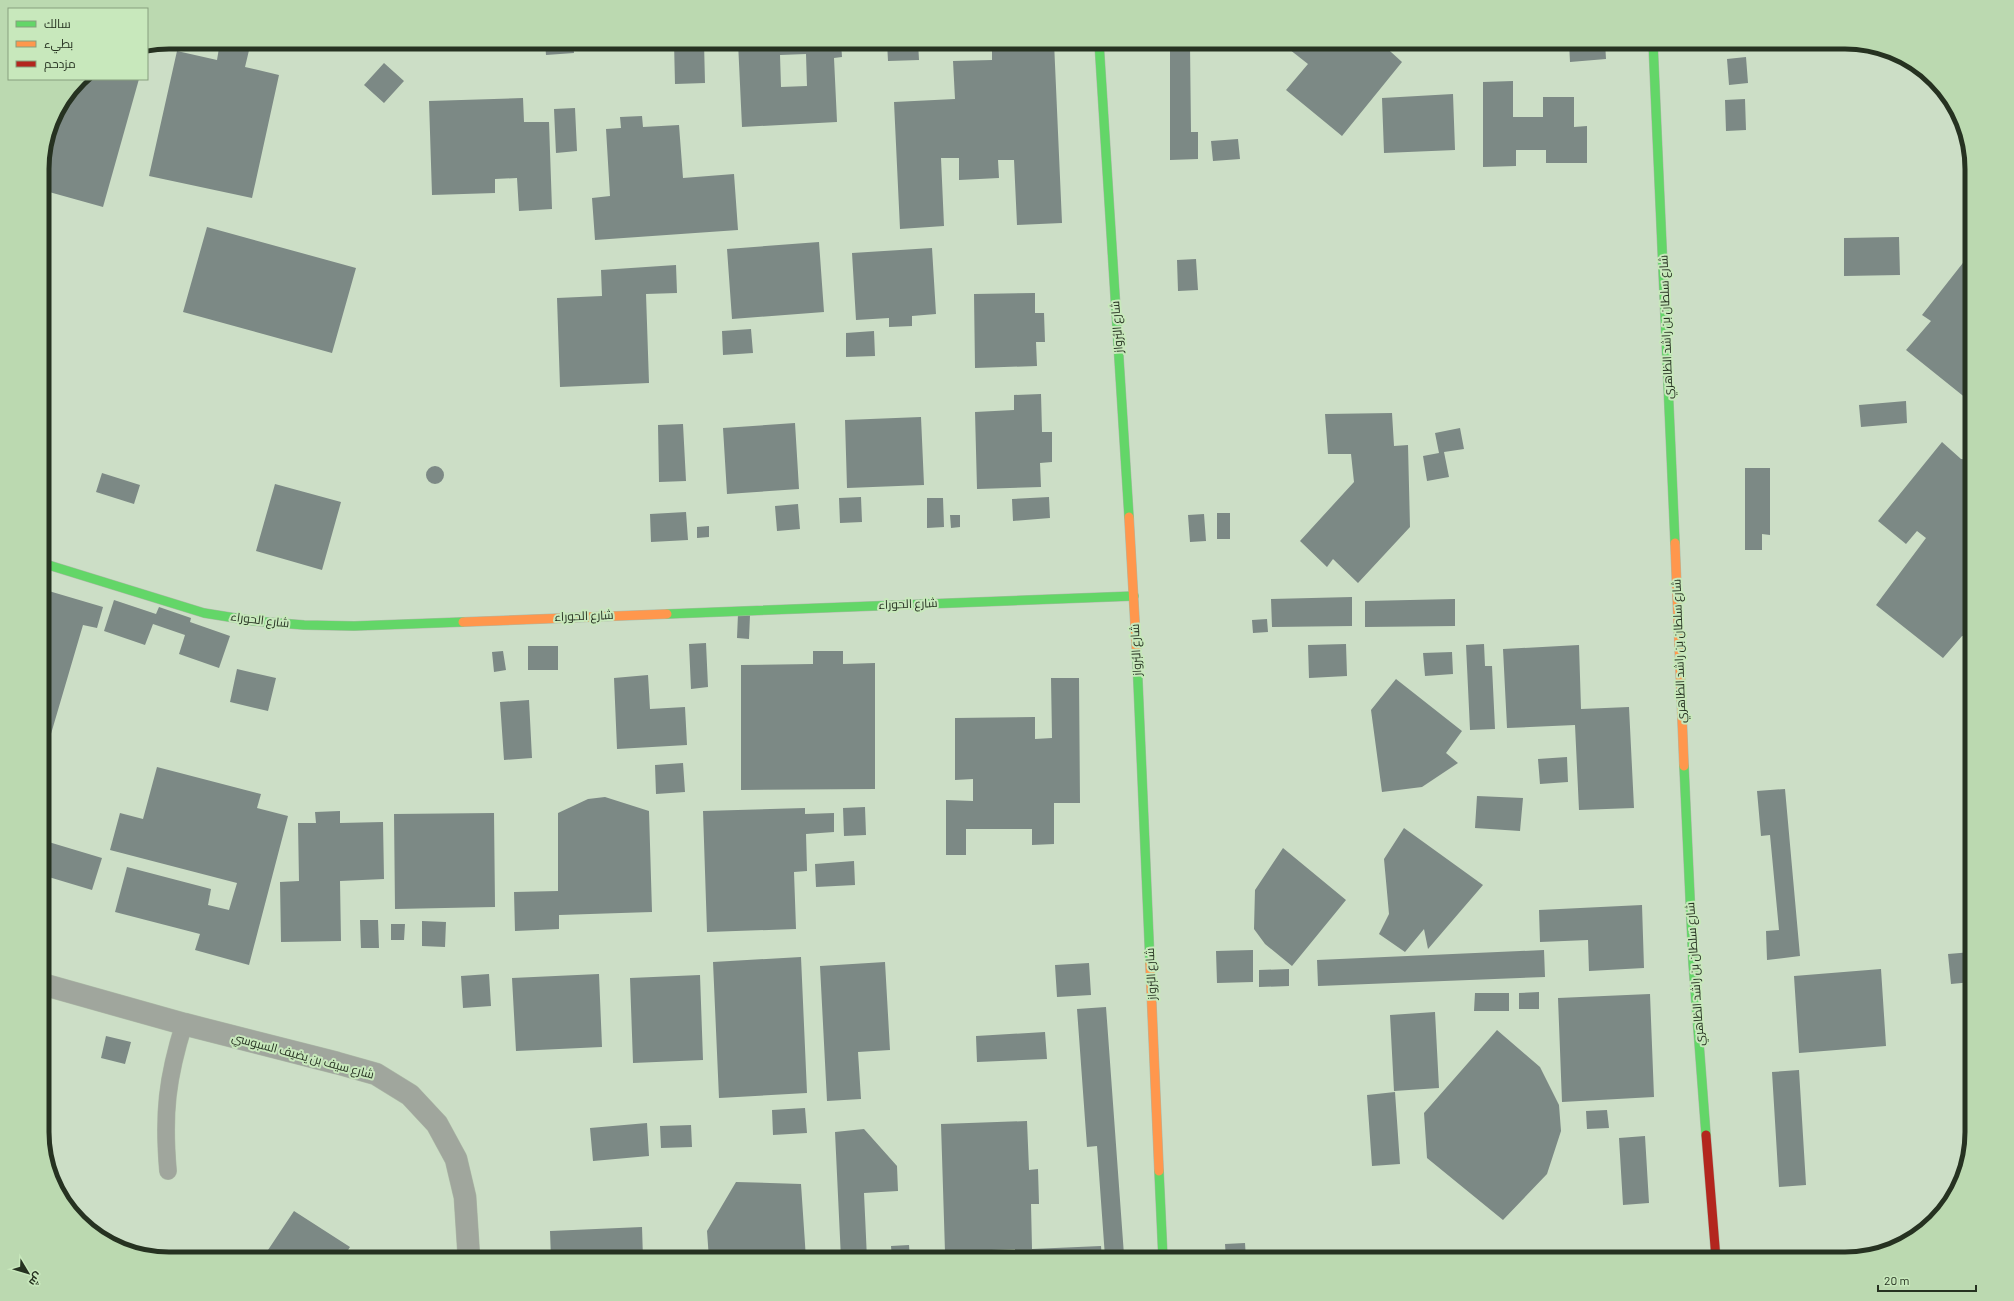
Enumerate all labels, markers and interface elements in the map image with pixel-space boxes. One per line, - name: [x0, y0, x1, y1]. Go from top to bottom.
- legend: [8, 8, 148, 80]
- text: سالك: [44, 16, 71, 30]
- text: بطيء: [44, 36, 73, 54]
- text: مزدحم: [44, 56, 76, 72]
- street label: شارع سلطان بن راشد الظاهري: [1655, 254, 1679, 399]
- street label: شارع البُرواز: [1107, 300, 1127, 355]
- street label: شارع سلطان بن راشد الظاهري: [1668, 578, 1692, 723]
- street label: شارع الحوراء: [878, 595, 938, 613]
- street label: شارع الحوراء: [554, 607, 614, 625]
- street label: شارع الحوراء: [230, 608, 290, 632]
- street label: شارع البُرواز: [1127, 623, 1145, 677]
- street label: شارع سلطان بن راشد الظاهري: [1682, 901, 1710, 1047]
- street label: شارع البُرواز: [1142, 947, 1160, 1001]
- street label: شارع سيف بن يضيف السبوسي: [229, 1029, 376, 1085]
- north arrow: [8, 1253, 48, 1293]
- scale bar: [1878, 1267, 1976, 1293]
- text: ش: [26, 1269, 46, 1289]
- text: 20 m: [1884, 1273, 1910, 1287]

